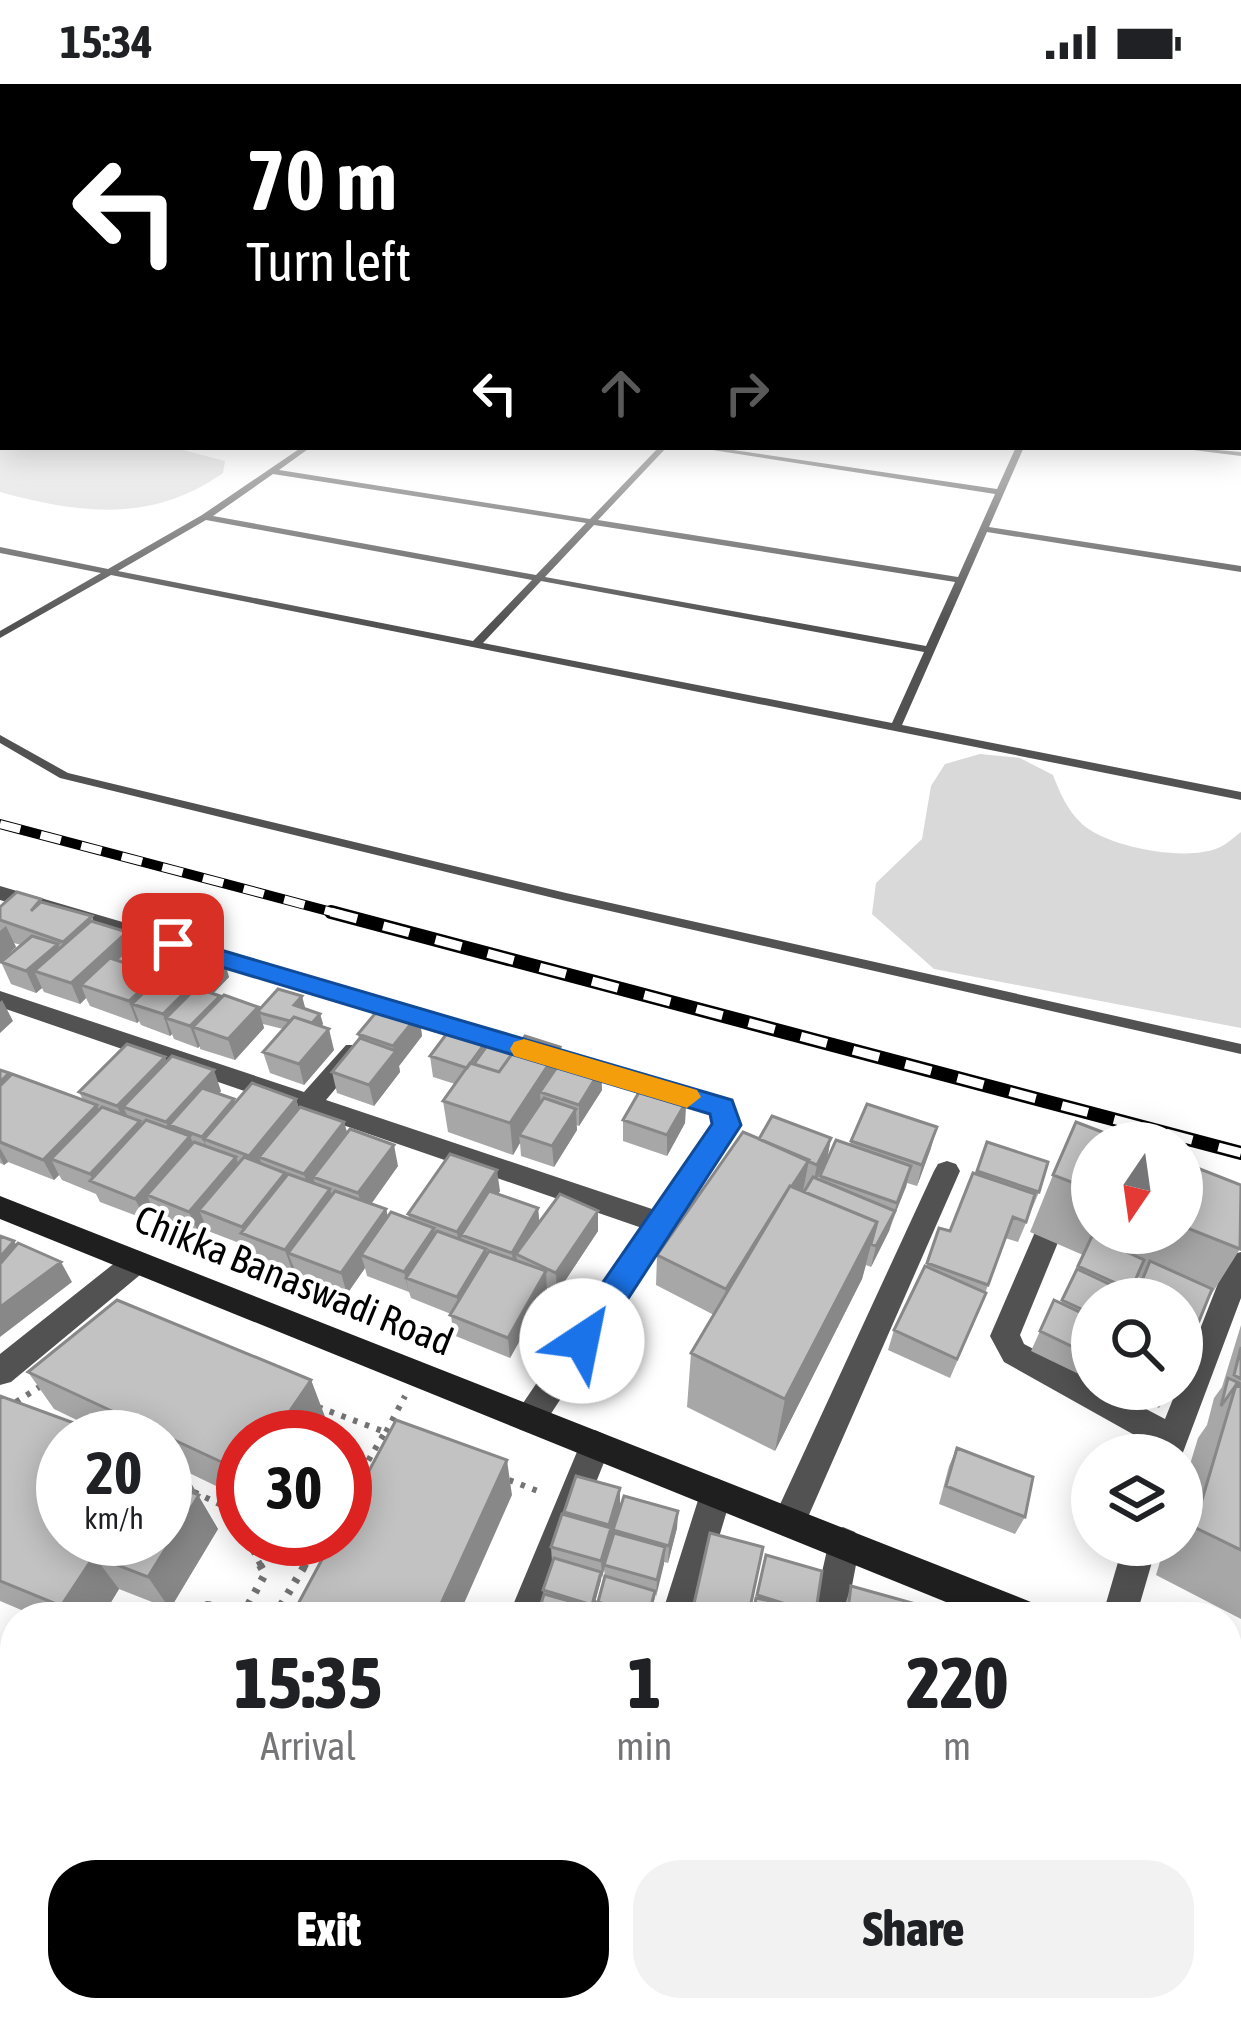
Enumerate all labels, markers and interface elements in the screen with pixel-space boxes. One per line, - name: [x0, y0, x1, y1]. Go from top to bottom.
- text: 15:34: [60, 16, 153, 68]
- icon: left: [48, 132, 204, 288]
- text: 70 m: [246, 132, 397, 228]
- text: Turn left: [246, 231, 411, 292]
- icon: left: [462, 360, 528, 426]
- icon: ahead: [588, 360, 654, 426]
- icon: right: [714, 360, 780, 426]
- pin: [122, 893, 224, 995]
- icon: arrive: [140, 911, 206, 977]
- north arrow: [1071, 1122, 1203, 1254]
- map controls: [1071, 1122, 1203, 1566]
- street label: Chikka Banaswadi Road: [129, 1196, 459, 1364]
- position arrow: [519, 1278, 645, 1404]
- button: search: [1071, 1278, 1203, 1410]
- speed limit sign: 30: [216, 1410, 372, 1566]
- button: layers: [1071, 1434, 1203, 1566]
- text: 20: [86, 1438, 142, 1507]
- text: km/h: [84, 1501, 144, 1535]
- text: 15:35: [234, 1641, 382, 1723]
- text: 1: [627, 1641, 661, 1723]
- text: 220: [906, 1641, 1008, 1723]
- text: Arrival: [261, 1724, 356, 1768]
- text: min: [616, 1724, 672, 1768]
- text: m: [943, 1724, 971, 1768]
- button: Exit: [48, 1860, 609, 1998]
- button: Share: [633, 1860, 1194, 1998]

